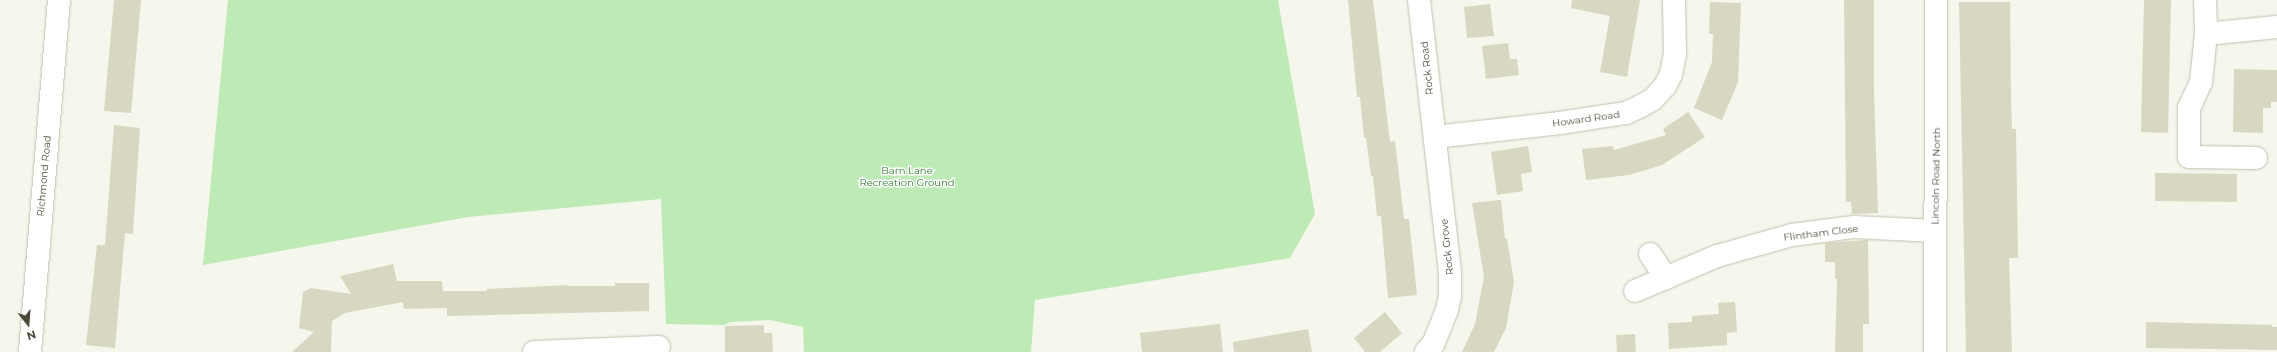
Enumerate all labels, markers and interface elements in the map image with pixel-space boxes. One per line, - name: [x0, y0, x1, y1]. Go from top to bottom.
- street label: Rock Road: [1418, 41, 1436, 95]
- street label: Howard Road: [1551, 108, 1621, 130]
- street label: Lincoln Road North: [1929, 127, 1943, 225]
- street label: Richmond Road: [34, 135, 54, 217]
- park label: Barn Lane Recreation Ground: [859, 164, 955, 188]
- street label: Rock Grove: [1438, 218, 1456, 276]
- street label: Flintham Close: [1783, 222, 1859, 244]
- north arrow: [8, 304, 48, 344]
- text: N: [25, 327, 38, 343]

